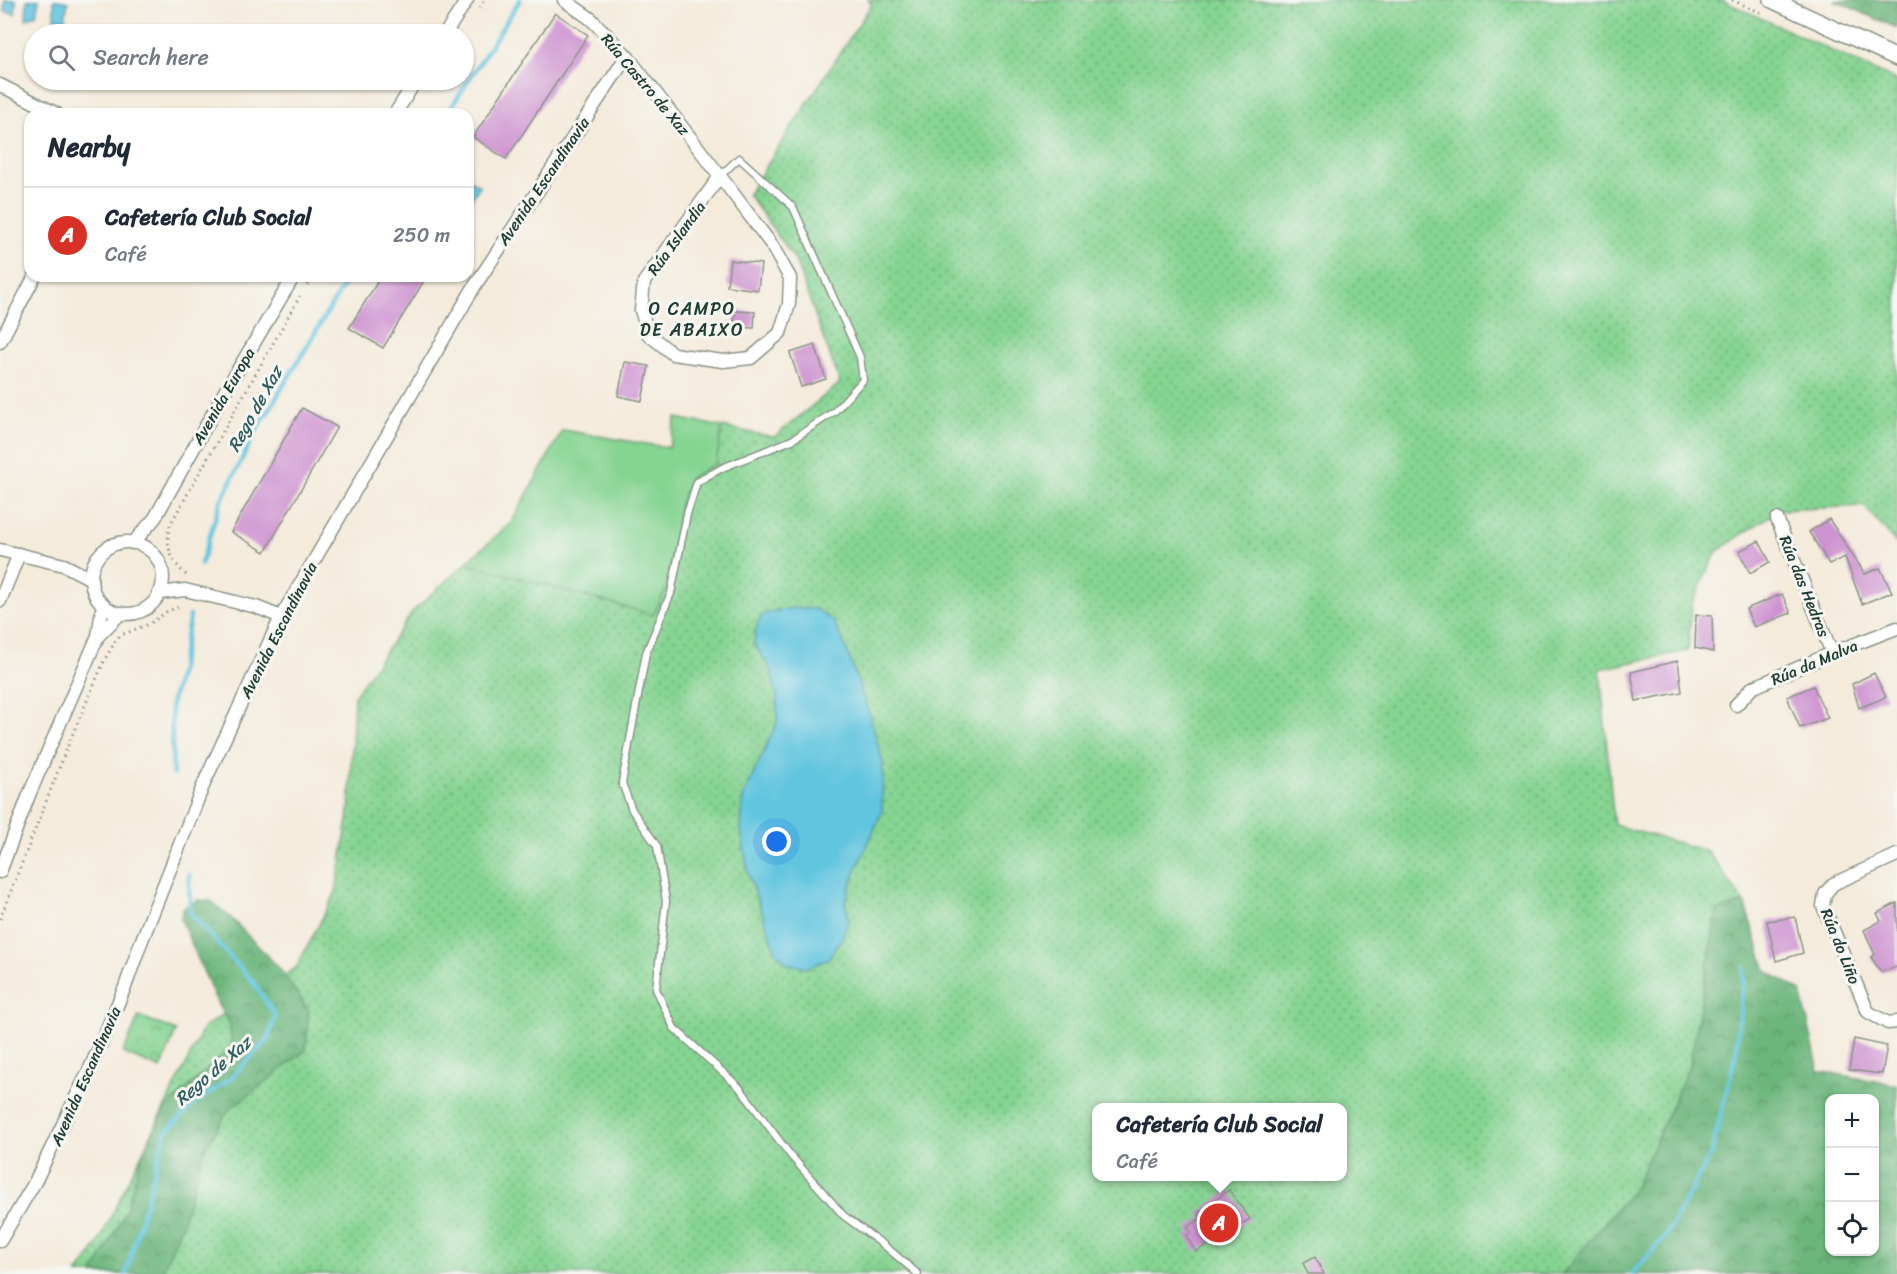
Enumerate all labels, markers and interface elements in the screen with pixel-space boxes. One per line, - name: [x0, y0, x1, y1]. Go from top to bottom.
- search box: [24, 24, 474, 90]
- street label: Rúa Castro de Xaz: [594, 26, 698, 143]
- text: Search here: [93, 38, 209, 77]
- icon: search: [45, 41, 78, 74]
- street label: Avenida Escandinavia: [489, 110, 598, 252]
- text: Nearby: [48, 124, 130, 170]
- street label: Rúa Islandia: [639, 195, 714, 282]
- text: Cafetería Club Social: [105, 198, 311, 237]
- text: A: [61, 218, 74, 253]
- text: 250 m: [393, 218, 450, 253]
- text: Café: [105, 237, 147, 272]
- district label: O CAMPO DE ABAIXO: [640, 293, 744, 346]
- street label: Avenida Europa: [183, 342, 263, 451]
- water label: Rego de Xaz: [218, 358, 293, 458]
- street label: Rúa das Hedras: [1771, 531, 1838, 642]
- street label: Avenida Escandinavia: [231, 556, 326, 705]
- street label: Rúa da Malva: [1766, 631, 1862, 694]
- your location: [762, 827, 791, 856]
- street label: Rúa do Liño: [1812, 904, 1869, 989]
- street label: Avenida Escandinavia: [41, 1001, 130, 1152]
- water label: Rego de Xaz: [167, 1026, 261, 1114]
- map controls: [1825, 1094, 1879, 1256]
- button: +: [1825, 1094, 1879, 1148]
- popup: [1092, 1103, 1347, 1181]
- text: Cafetería Club Social: [1116, 1105, 1323, 1144]
- text: Café: [1116, 1144, 1158, 1179]
- button: −: [1825, 1148, 1879, 1202]
- pin: A: [1200, 1200, 1238, 1246]
- button: locate: [1825, 1202, 1879, 1256]

